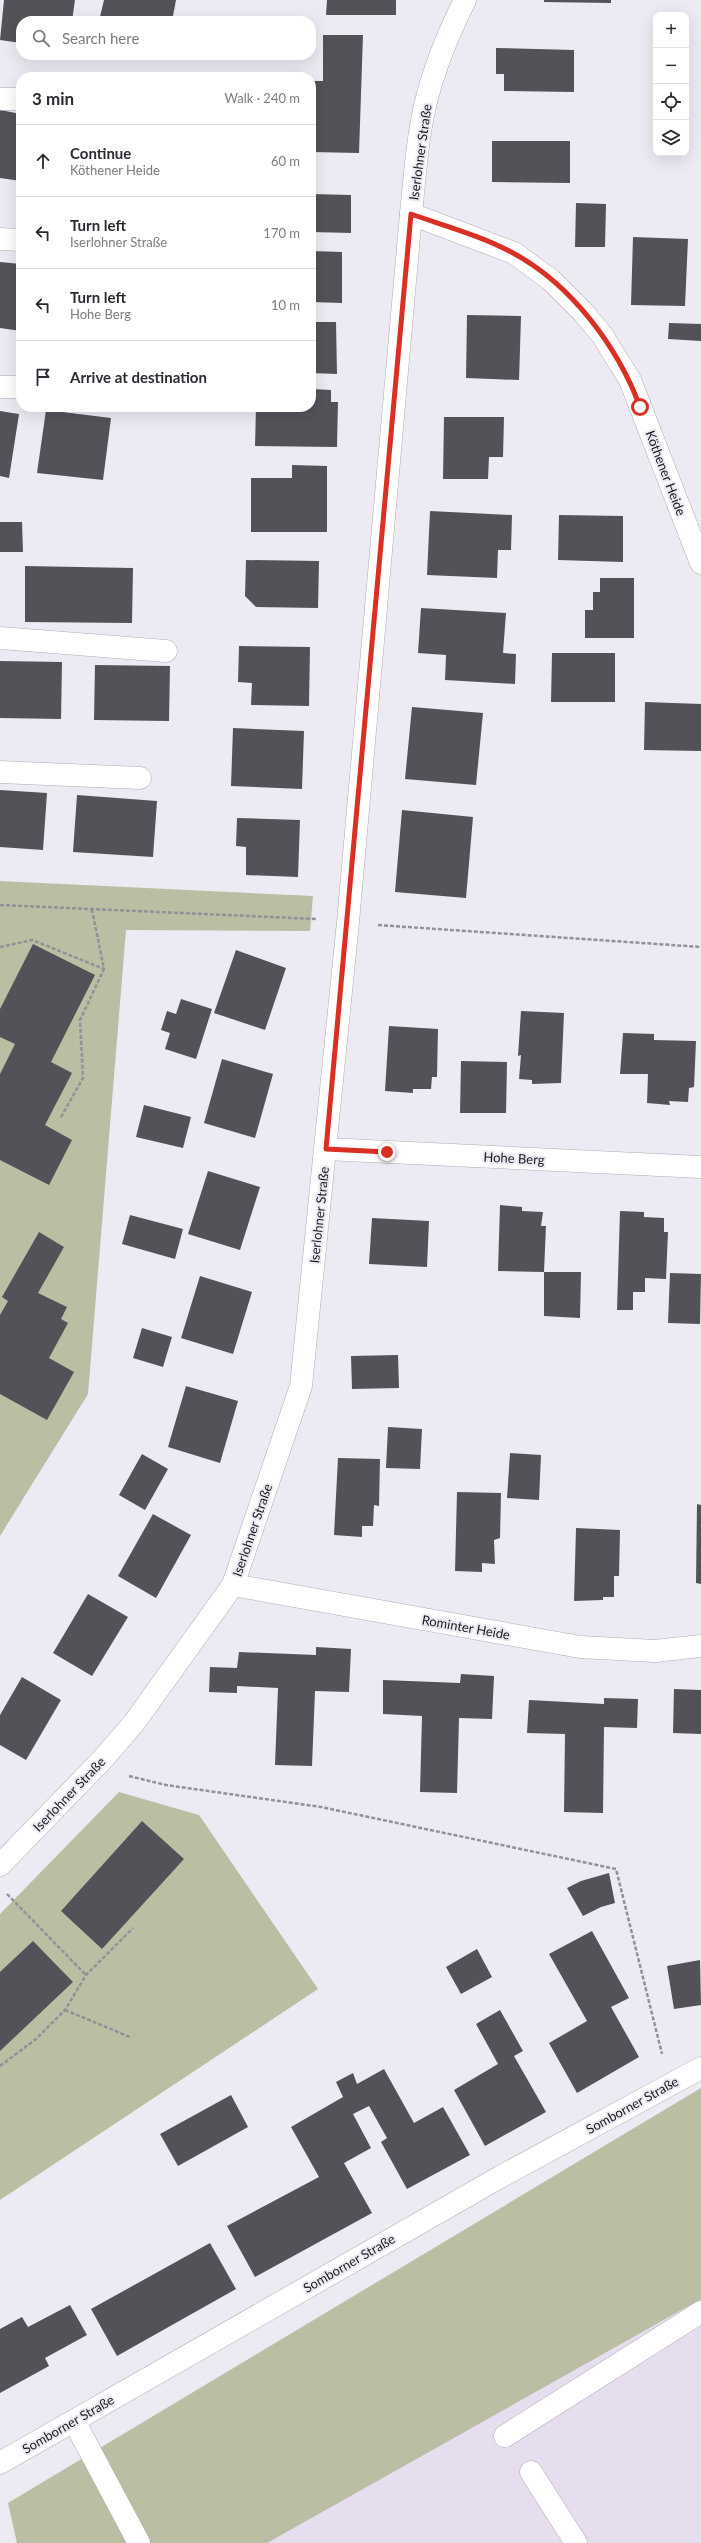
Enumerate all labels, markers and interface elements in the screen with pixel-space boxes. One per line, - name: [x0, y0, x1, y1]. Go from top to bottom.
- map controls: [653, 12, 689, 156]
- button: +: [653, 12, 689, 48]
- search box: [16, 16, 316, 60]
- icon: search: [30, 27, 52, 49]
- text: Search here: [62, 29, 139, 47]
- button: −: [653, 48, 689, 84]
- button: locate: [653, 84, 689, 120]
- text: 3 min: [32, 88, 74, 109]
- text: Walk · 240 m: [224, 90, 300, 106]
- street label: Iserlohner Straße: [405, 103, 435, 201]
- button: layers: [653, 120, 689, 156]
- text: Continue: [70, 144, 131, 162]
- icon: ahead: [32, 150, 54, 172]
- text: 60 m: [271, 153, 300, 169]
- text: Köthener Heide: [70, 162, 160, 178]
- text: Turn left: [70, 216, 126, 234]
- icon: left: [32, 222, 54, 244]
- text: 170 m: [263, 225, 300, 241]
- text: Iserlohner Straße: [70, 234, 167, 250]
- text: Turn left: [70, 288, 126, 306]
- icon: left: [32, 294, 54, 316]
- text: 10 m: [271, 297, 300, 313]
- text: Hohe Berg: [70, 306, 131, 322]
- icon: arrive: [32, 366, 54, 388]
- text: Arrive at destination: [70, 368, 207, 386]
- route start: [631, 398, 649, 416]
- street label: Köthener Heide: [642, 428, 690, 518]
- route end: [378, 1143, 396, 1161]
- street label: Hohe Berg: [483, 1148, 545, 1168]
- street label: Iserlohner Straße: [306, 1166, 332, 1264]
- street label: Iserlohner Straße: [229, 1481, 275, 1579]
- street label: Rominter Heide: [421, 1611, 511, 1643]
- street label: Iserlohner Straße: [29, 1753, 109, 1835]
- street label: Somborner Straße: [583, 2073, 681, 2137]
- street label: Somborner Straße: [300, 2230, 398, 2296]
- street label: Somborner Straße: [19, 2391, 117, 2457]

